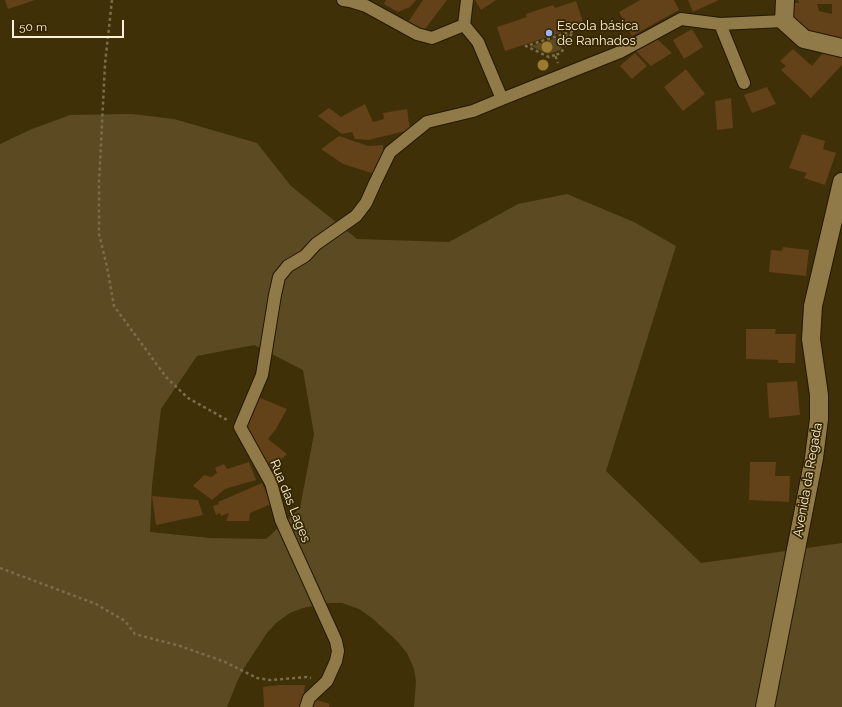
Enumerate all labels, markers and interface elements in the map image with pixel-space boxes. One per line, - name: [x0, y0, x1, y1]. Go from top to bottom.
- scale bar: [14, 12, 126, 38]
- place label: Escola básica de Ranhados: [557, 18, 638, 49]
- text: 50 m: [19, 20, 47, 34]
- marker: Escola básica de Ranhados: [544, 28, 554, 38]
- street label: Avenida da Regada: [790, 421, 826, 539]
- street label: Rua das Lages: [266, 457, 314, 545]

